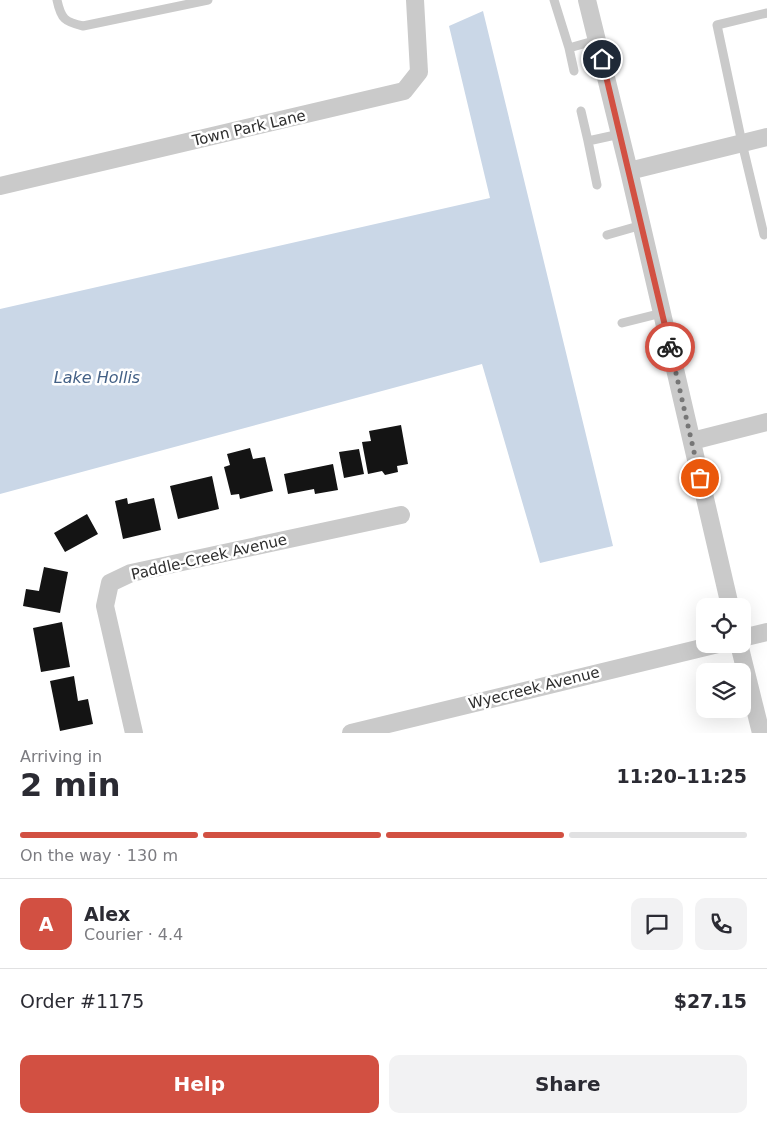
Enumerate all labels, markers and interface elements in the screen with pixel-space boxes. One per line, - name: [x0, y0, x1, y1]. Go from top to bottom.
- pin: [581, 38, 623, 80]
- icon: home: [588, 45, 616, 73]
- street label: Town Park Lane: [190, 106, 307, 150]
- courier: [645, 322, 695, 372]
- icon: bike: [656, 333, 684, 361]
- water label: Lake Hollis: [54, 368, 140, 387]
- pin: [679, 457, 721, 499]
- icon: bag: [686, 464, 714, 492]
- street label: Paddle-Creek Avenue: [129, 530, 289, 584]
- map controls: [696, 598, 751, 718]
- button: locate: [696, 598, 751, 653]
- street label: Wyecreek Avenue: [467, 663, 601, 713]
- button: layers: [696, 663, 751, 718]
- text: Arriving in: [20, 747, 102, 766]
- text: 11:20–11:25: [617, 765, 747, 787]
- text: 2 min: [20, 766, 121, 804]
- text: On the way · 130 m: [20, 846, 178, 865]
- button: chat: [631, 898, 683, 950]
- button: phone: [695, 898, 747, 950]
- text: Alex: [84, 903, 130, 925]
- text: A: [39, 913, 53, 935]
- text: Courier · 4.4: [84, 925, 183, 944]
- text: Order #1175: [20, 990, 144, 1012]
- text: $27.15: [674, 990, 747, 1012]
- button: Help: [20, 1055, 379, 1113]
- button: Share: [389, 1055, 747, 1113]

